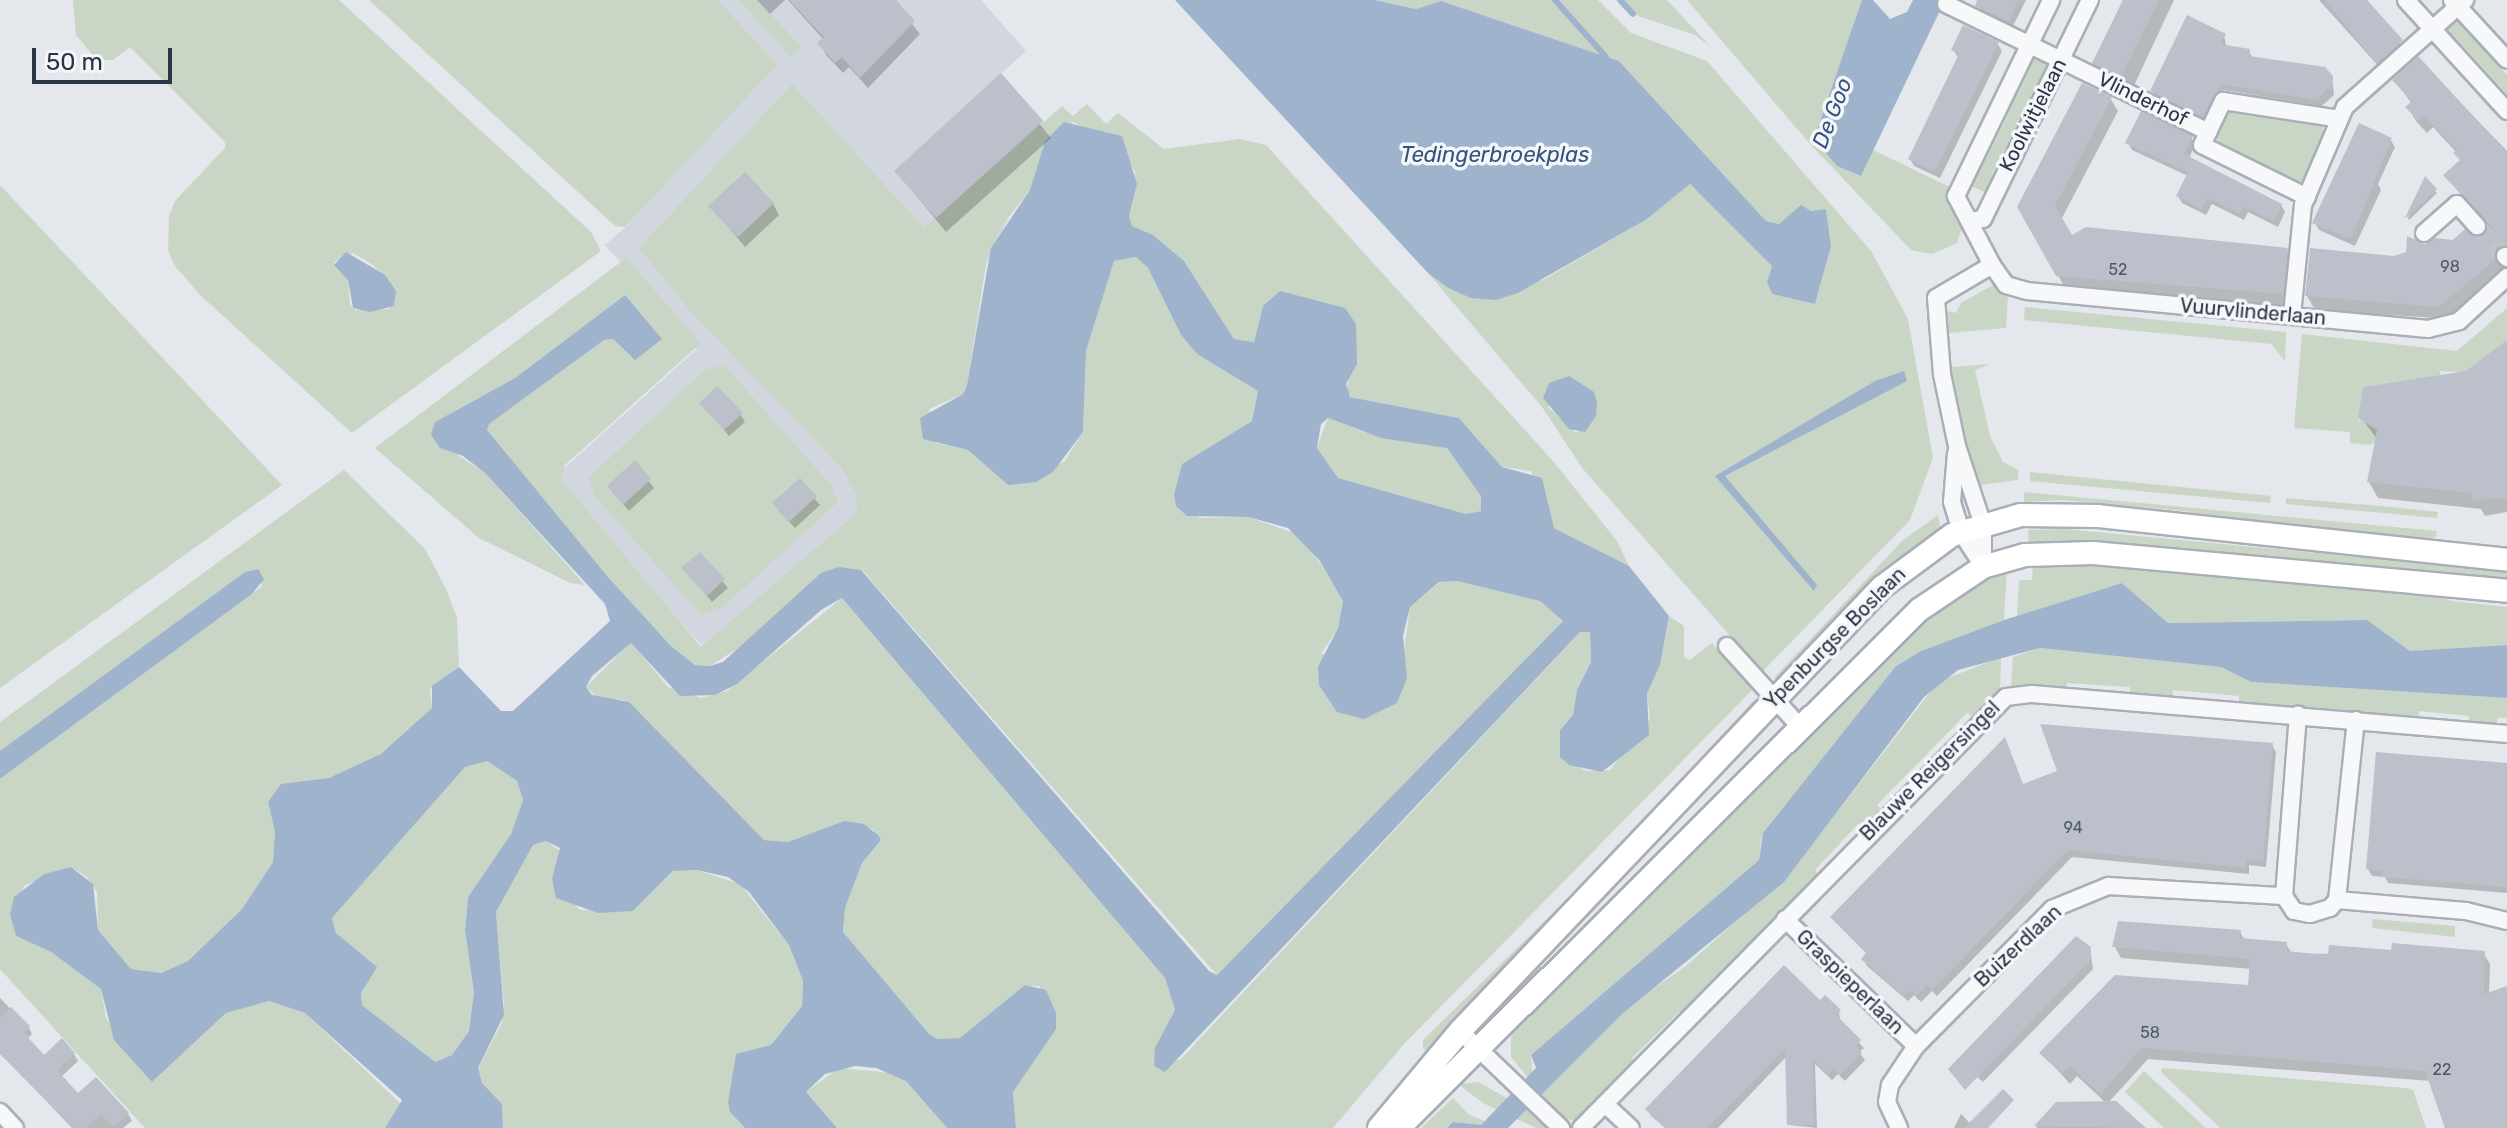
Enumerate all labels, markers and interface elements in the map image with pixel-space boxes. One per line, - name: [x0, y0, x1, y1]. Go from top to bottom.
- scale bar: [36, 32, 176, 82]
- text: 50 m: [46, 48, 103, 76]
- street label: Koolwitjelaan: [1994, 55, 2072, 175]
- street label: Vlinderhof: [2094, 67, 2192, 131]
- water label: De Goo: [1807, 74, 1857, 152]
- water label: Tedingerbroekplas: [1401, 142, 1589, 168]
- house number: 98: [2440, 257, 2460, 277]
- house number: 52: [2109, 260, 2127, 280]
- street label: Vuurvlinderlaan: [2179, 294, 2327, 330]
- street label: Ypenburgse Boslaan: [1759, 562, 1911, 714]
- street label: Blauwe Reigersingel: [1855, 696, 2005, 846]
- house number: 94: [2063, 818, 2083, 838]
- street label: Buizerdlaan: [1970, 900, 2066, 992]
- street label: Graspieperlaan: [1791, 925, 1909, 1039]
- house number: 58: [2140, 1023, 2160, 1043]
- house number: 22: [2433, 1060, 2451, 1080]

